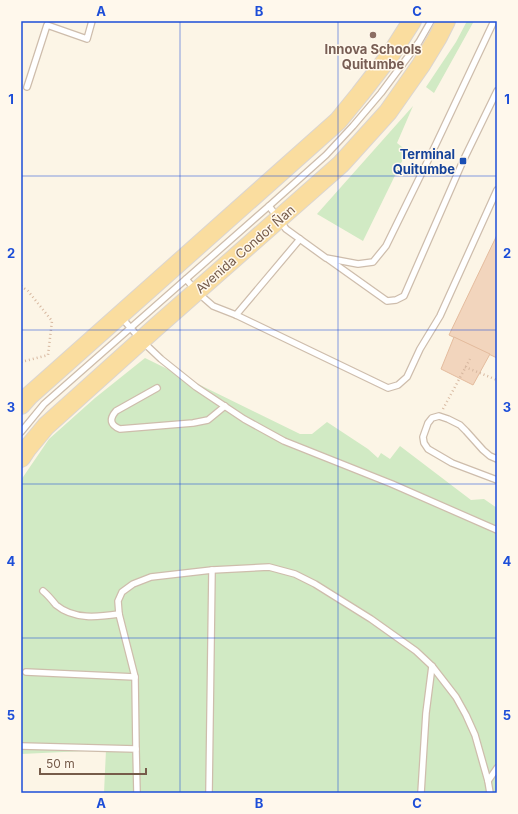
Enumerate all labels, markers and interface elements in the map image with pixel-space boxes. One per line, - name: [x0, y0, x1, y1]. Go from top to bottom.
- text: A: [96, 3, 106, 19]
- text: B: [255, 3, 264, 19]
- text: C: [412, 3, 422, 19]
- marker: Innova Schools Quitumbe: [368, 30, 378, 40]
- place label: Innova Schools Quitumbe: [325, 41, 421, 72]
- text: 1: [8, 91, 14, 107]
- text: 1: [504, 91, 510, 107]
- place label: Terminal Quitumbe: [393, 146, 455, 177]
- marker: Terminal Quitumbe: [458, 156, 468, 166]
- street label: Avenida Condor Ñan: [192, 201, 298, 297]
- text: 2: [7, 245, 15, 261]
- text: 2: [503, 245, 511, 261]
- text: 3: [7, 399, 15, 415]
- text: 3: [503, 399, 511, 415]
- text: 4: [7, 553, 16, 569]
- text: 4: [503, 553, 512, 569]
- text: 5: [7, 707, 15, 723]
- text: 5: [503, 707, 511, 723]
- scale bar: [40, 750, 146, 776]
- text: 50 m: [46, 756, 75, 771]
- text: A: [96, 795, 106, 811]
- text: B: [255, 795, 264, 811]
- text: C: [412, 795, 422, 811]

